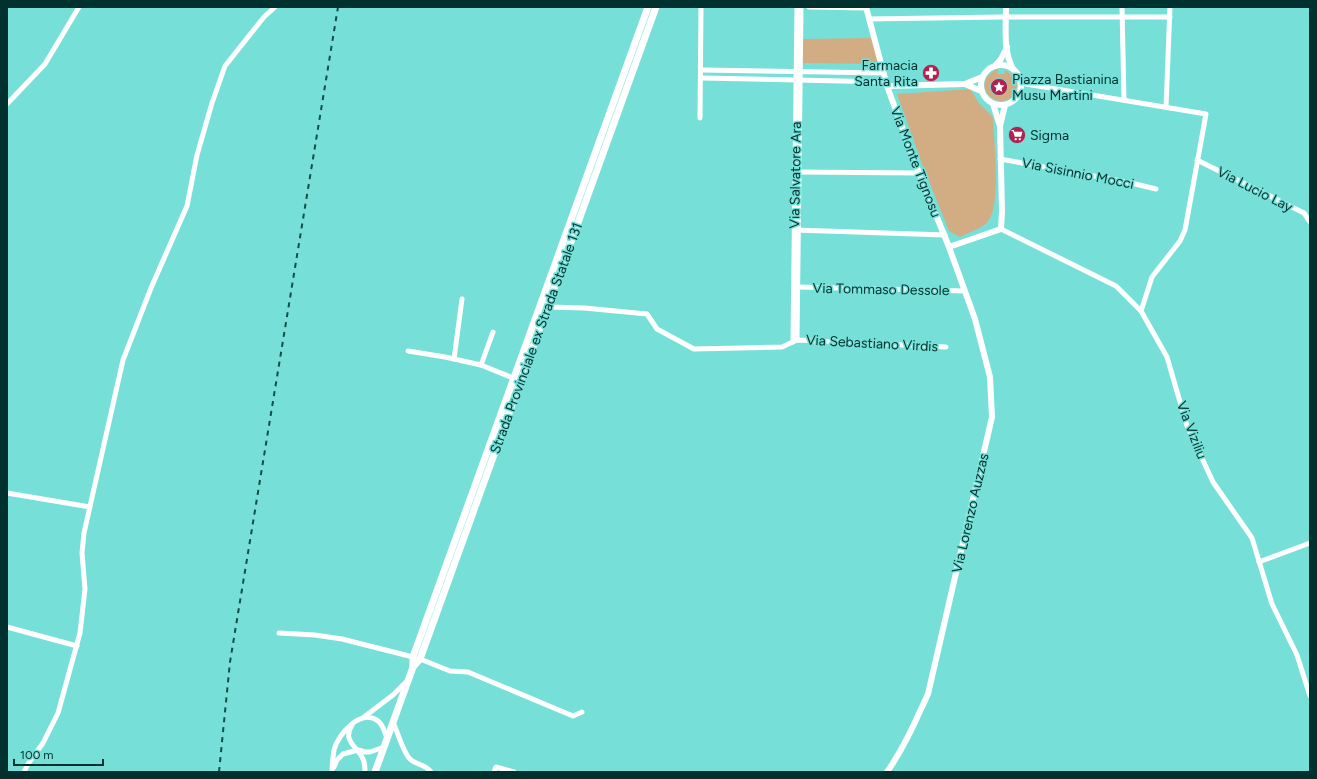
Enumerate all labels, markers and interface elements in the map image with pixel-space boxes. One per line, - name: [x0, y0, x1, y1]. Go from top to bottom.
- place label: Farmacia Santa Rita: [854, 57, 918, 90]
- pharmacy icon: Farmacia Santa Rita: [921, 63, 941, 83]
- place label: Piazza Bastianina Musu Martini: [1012, 71, 1119, 104]
- place icon: Piazza Bastianina Musu Martini: [989, 77, 1009, 97]
- street label: Via Monte Tignosu: [887, 104, 944, 220]
- street label: Via Salvatore Ara: [786, 121, 805, 229]
- supermarket icon: Sigma: [1007, 125, 1027, 145]
- place label: Sigma: [1030, 127, 1069, 144]
- street label: Via Sisinnio Mocci: [1020, 154, 1135, 193]
- street label: Via Lucio Lay: [1214, 163, 1296, 216]
- street label: Strada Provinciale ex Strada Statale 131: [487, 220, 586, 456]
- street label: Via Tommaso Dessole: [812, 280, 950, 299]
- street label: Via Sebastiano Virdis: [805, 332, 939, 355]
- street label: Via Viziliu: [1173, 399, 1210, 462]
- street label: Via Lorenzo Auzzas: [948, 452, 993, 575]
- scale bar: [14, 741, 103, 767]
- text: 100 m: [20, 748, 54, 762]

